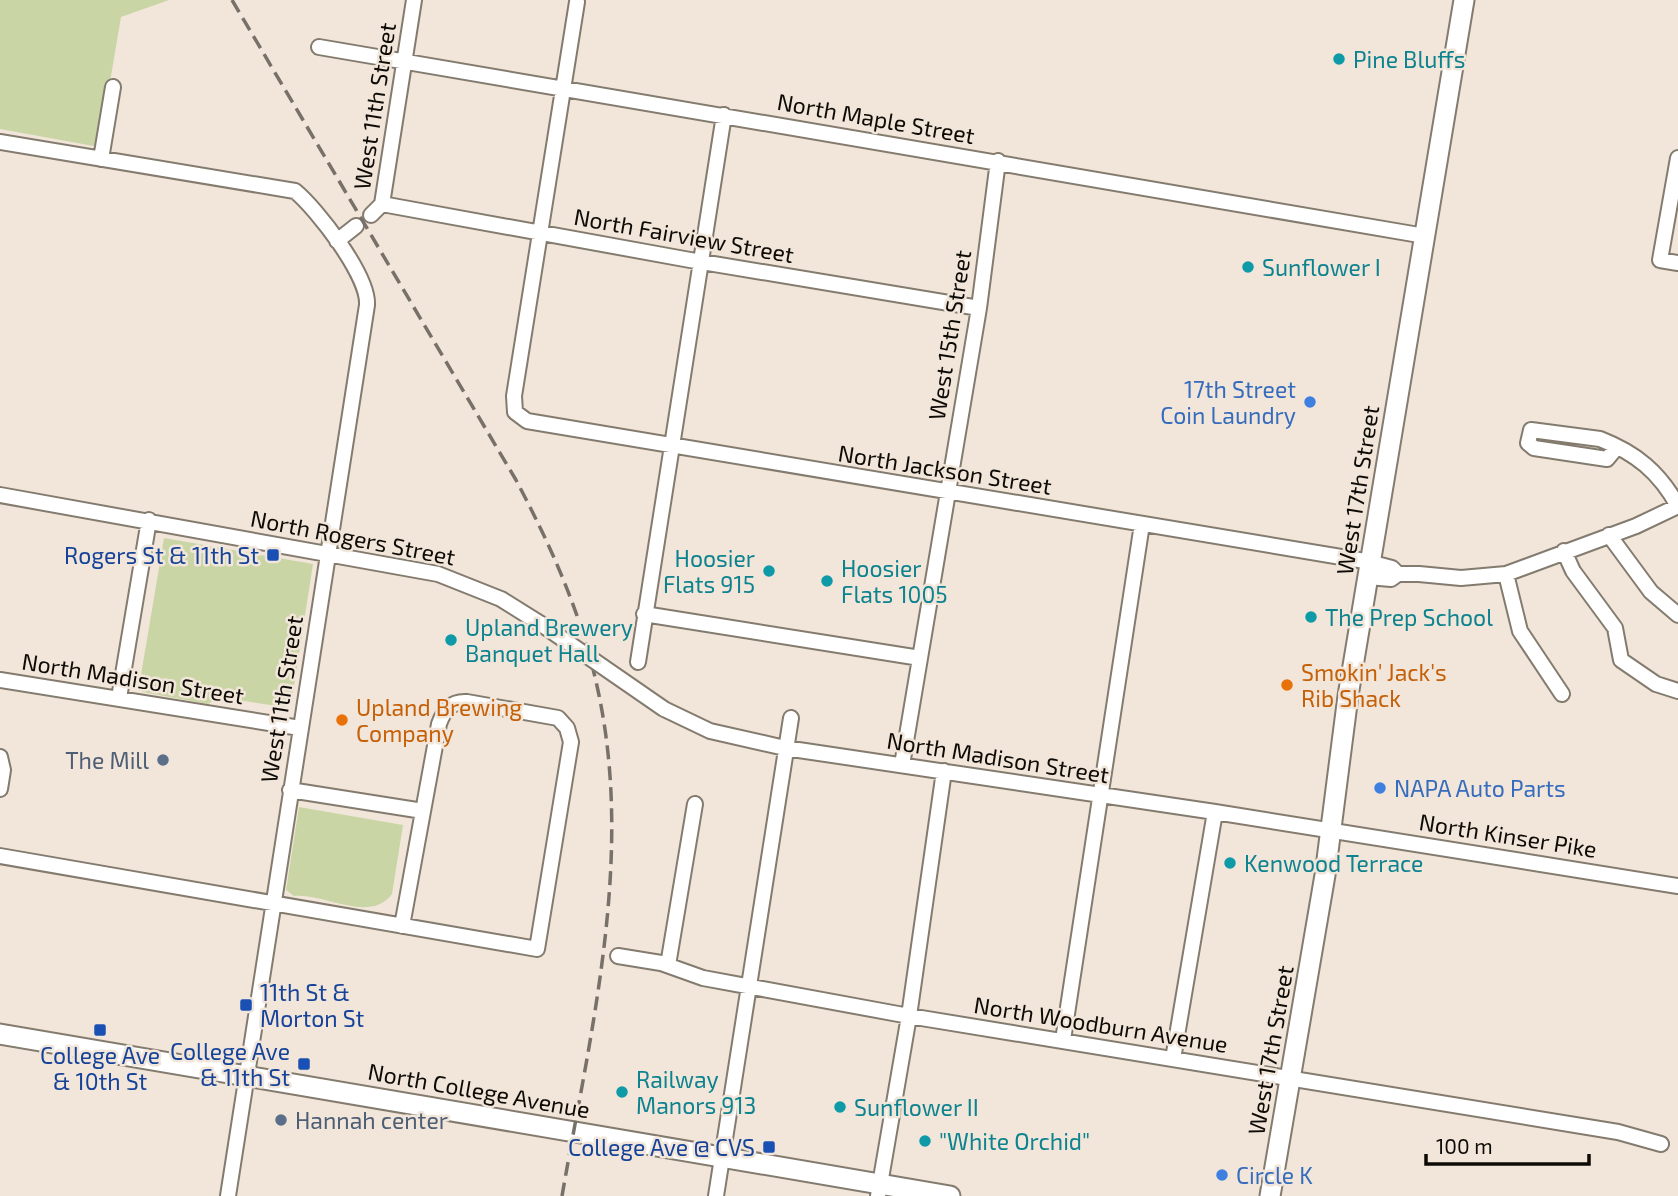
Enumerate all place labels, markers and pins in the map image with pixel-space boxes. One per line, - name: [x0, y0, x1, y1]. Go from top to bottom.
- place label: Pine Bluffs: [1353, 45, 1465, 73]
- marker: Pine Bluffs: [1331, 51, 1347, 67]
- place label: Sunflower I: [1262, 253, 1381, 281]
- marker: Sunflower I: [1240, 259, 1256, 275]
- place label: 17th Street Coin Laundry: [1160, 375, 1296, 429]
- marker: 17th Street Coin Laundry: [1302, 394, 1318, 410]
- place label: Rogers St & 11th St: [64, 541, 259, 569]
- place label: Hoosier Flats 915: [663, 544, 755, 598]
- marker: Rogers St & 11th St: [265, 547, 281, 563]
- place label: Hoosier Flats 1005: [841, 554, 948, 608]
- marker: Hoosier Flats 915: [761, 563, 777, 579]
- marker: Hoosier Flats 1005: [819, 573, 835, 589]
- place label: The Prep School: [1325, 603, 1493, 631]
- marker: The Prep School: [1303, 609, 1319, 625]
- place label: Upland Brewery Banquet Hall: [465, 613, 633, 667]
- marker: Upland Brewery Banquet Hall: [443, 632, 459, 648]
- place label: Smokin' Jack's Rib Shack: [1301, 658, 1447, 712]
- marker: Smokin' Jack's Rib Shack: [1279, 677, 1295, 693]
- place label: Upland Brewing Company: [356, 693, 522, 747]
- marker: Upland Brewing Company: [334, 712, 350, 728]
- place label: The Mill: [65, 746, 149, 774]
- marker: The Mill: [155, 752, 171, 768]
- place label: NAPA Auto Parts: [1394, 774, 1566, 802]
- marker: NAPA Auto Parts: [1372, 780, 1388, 796]
- place label: Kenwood Terrace: [1244, 849, 1423, 877]
- marker: Kenwood Terrace: [1222, 855, 1238, 871]
- place label: 11th St & Morton St: [260, 978, 365, 1032]
- marker: 11th St & Morton St: [238, 997, 254, 1013]
- marker: College Ave & 10th St: [92, 1022, 108, 1038]
- place label: College Ave & 11th St: [170, 1037, 290, 1091]
- place label: College Ave & 10th St: [40, 1041, 160, 1095]
- marker: College Ave & 11th St: [296, 1056, 312, 1072]
- place label: Railway Manors 913: [636, 1065, 756, 1119]
- marker: Railway Manors 913: [614, 1084, 630, 1100]
- place label: Sunflower II: [854, 1093, 979, 1121]
- marker: Sunflower II: [832, 1099, 848, 1115]
- place label: Hannah center: [295, 1106, 448, 1134]
- marker: Hannah center: [273, 1112, 289, 1128]
- place label: "White Orchid": [939, 1127, 1090, 1155]
- place label: College Ave @ CVS: [568, 1133, 755, 1161]
- marker: "White Orchid": [917, 1133, 933, 1149]
- marker: College Ave @ CVS: [761, 1139, 777, 1155]
- place label: Circle K: [1236, 1161, 1313, 1189]
- marker: Circle K: [1214, 1167, 1230, 1183]

